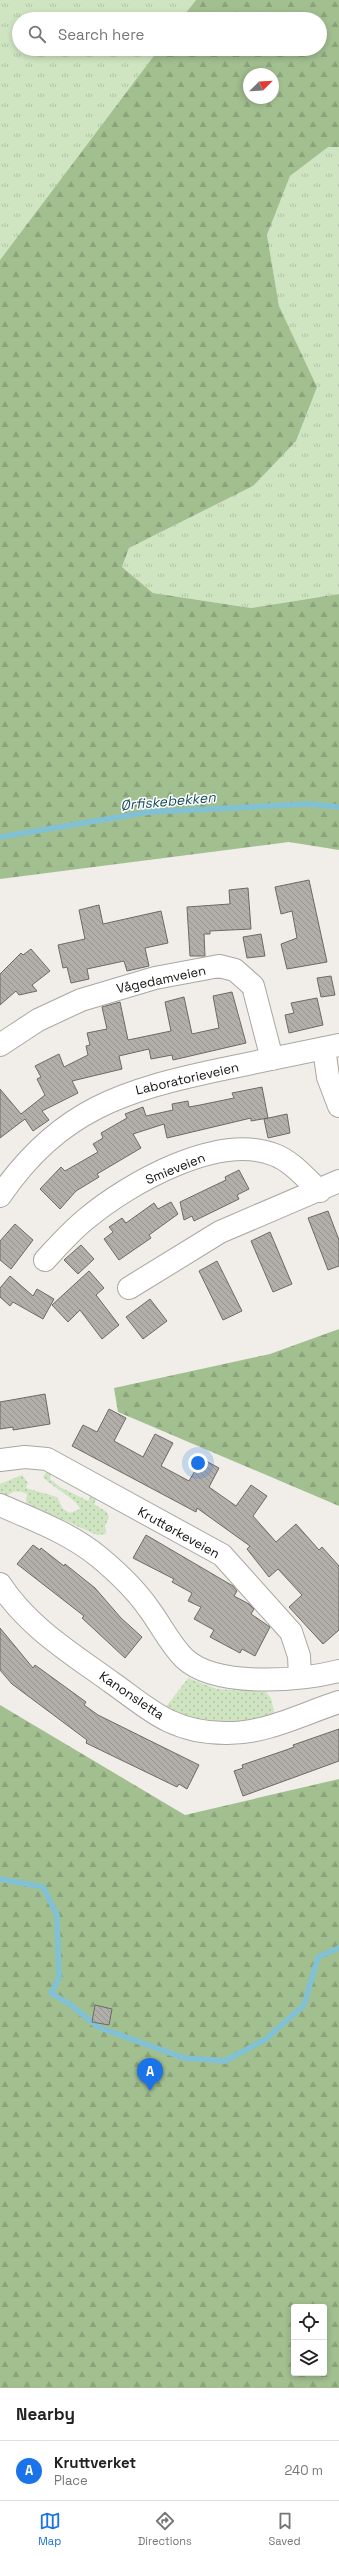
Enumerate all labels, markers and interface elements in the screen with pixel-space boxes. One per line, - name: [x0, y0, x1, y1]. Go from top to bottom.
- search box: [12, 12, 327, 56]
- icon: search: [26, 23, 48, 45]
- text: Search here: [58, 25, 144, 44]
- north arrow: [243, 68, 279, 104]
- water label: Ørfiskebekken: [120, 788, 217, 814]
- street label: Vågedamveien: [115, 962, 207, 997]
- street label: Laboratorieveien: [134, 1058, 240, 1099]
- street label: Smieveien: [143, 1149, 208, 1188]
- your location: [188, 1453, 208, 1473]
- street label: Kruttørkeveien: [135, 1503, 223, 1562]
- street label: Kanonsletta: [96, 1667, 168, 1724]
- pin: A: [137, 2058, 163, 2091]
- map controls: [291, 2304, 327, 2376]
- button: locate: [291, 2304, 327, 2340]
- button: layers: [291, 2340, 327, 2376]
- text: Nearby: [16, 2403, 75, 2425]
- text: Kruttverket: [54, 2453, 136, 2472]
- text: A: [25, 2462, 33, 2479]
- text: 240 m: [285, 2462, 323, 2479]
- text: Place: [54, 2472, 88, 2489]
- tab: Map: [38, 2510, 61, 2548]
- tab: Directions: [138, 2510, 192, 2548]
- tab: Saved: [269, 2510, 301, 2548]

